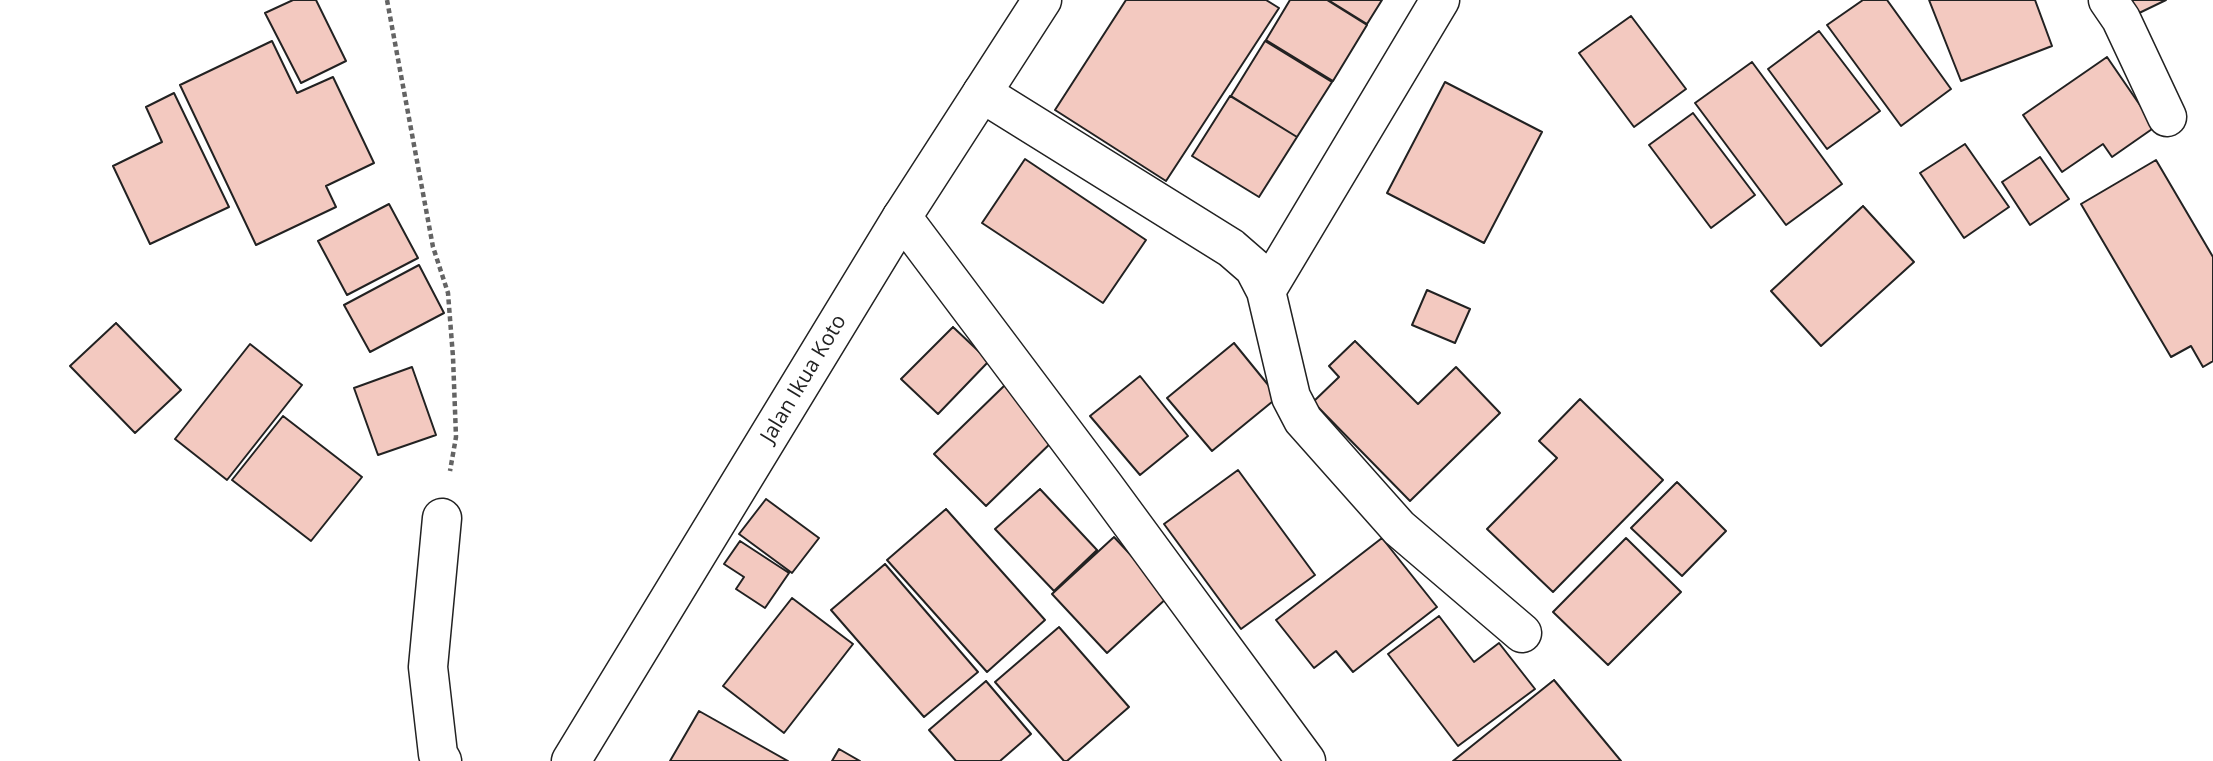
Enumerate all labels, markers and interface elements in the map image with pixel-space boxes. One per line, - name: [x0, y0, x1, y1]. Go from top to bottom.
- street label: Jalan Ikua Koto: [756, 310, 852, 448]

